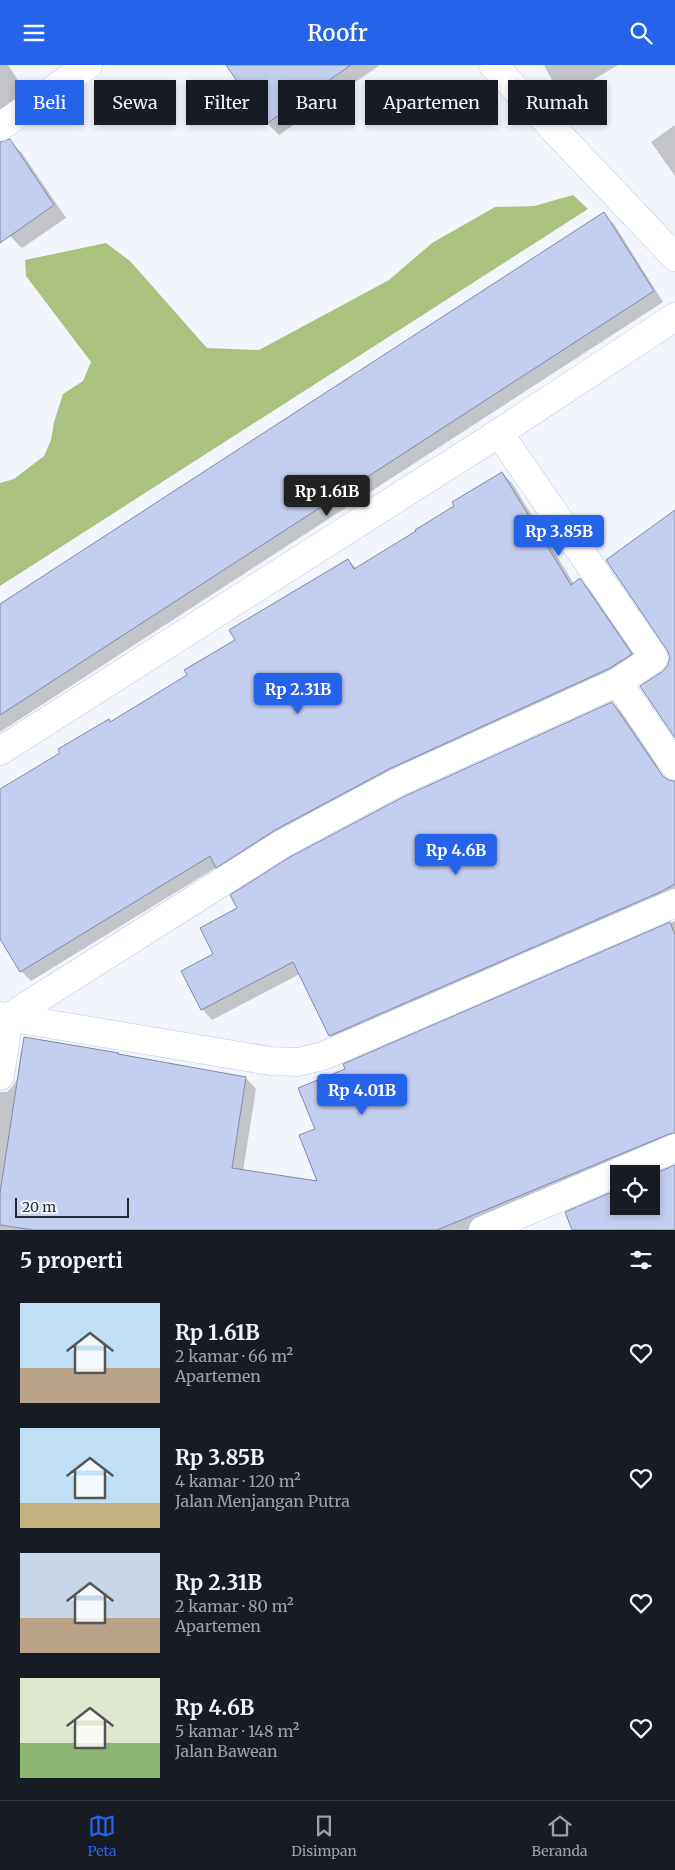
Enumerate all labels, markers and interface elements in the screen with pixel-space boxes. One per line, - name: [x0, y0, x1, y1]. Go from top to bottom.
- icon: menu: [20, 19, 48, 47]
- text: Roofr: [307, 19, 368, 47]
- icon: search: [627, 19, 655, 47]
- chip: Beli: [15, 80, 84, 125]
- chip: Sewa: [94, 80, 176, 125]
- chip: Filter: [186, 80, 268, 125]
- chip: Baru: [278, 80, 355, 125]
- chip: Apartemen: [365, 80, 498, 125]
- chip: Rumah: [508, 80, 607, 125]
- pin: Rp 1.61B: [275, 475, 379, 517]
- text: Rp 1.61B: [295, 481, 359, 501]
- pin: Rp 3.85B: [507, 515, 611, 557]
- text: Rp 3.85B: [525, 521, 593, 541]
- pin: Rp 2.31B: [246, 673, 350, 715]
- text: Rp 2.31B: [265, 679, 331, 699]
- pin: Rp 4.6B: [410, 833, 502, 876]
- text: Rp 4.6B: [426, 840, 486, 860]
- pin: Rp 4.01B: [310, 1073, 414, 1116]
- text: Rp 4.01B: [328, 1080, 396, 1100]
- map controls: [610, 1165, 660, 1215]
- button: locate: [610, 1165, 660, 1215]
- scale bar: [15, 1195, 129, 1218]
- text: 20 m: [22, 1198, 56, 1216]
- icon: filters: [627, 1246, 655, 1274]
- text: 5 properti: [20, 1247, 123, 1274]
- text: Rp 1.61B: [175, 1319, 260, 1346]
- icon: home: [60, 1323, 120, 1383]
- icon: heart: [627, 1339, 655, 1367]
- text: 2 kamar · 66 m²: [175, 1346, 293, 1366]
- text: Apartemen: [175, 1366, 261, 1386]
- text: Rp 3.85B: [175, 1444, 264, 1471]
- icon: home: [60, 1448, 120, 1508]
- icon: heart: [627, 1464, 655, 1492]
- text: 4 kamar · 120 m²: [175, 1471, 301, 1491]
- text: Jalan Menjangan Putra: [175, 1491, 350, 1511]
- text: Rp 2.31B: [175, 1569, 262, 1596]
- icon: home: [60, 1573, 120, 1633]
- icon: heart: [627, 1589, 655, 1617]
- text: 2 kamar · 80 m²: [175, 1596, 294, 1616]
- text: Apartemen: [175, 1616, 261, 1636]
- text: Rp 4.6B: [175, 1694, 254, 1721]
- icon: home: [60, 1698, 120, 1758]
- icon: heart: [627, 1714, 655, 1742]
- text: 5 kamar · 148 m²: [175, 1721, 299, 1741]
- text: Jalan Bawean: [175, 1741, 278, 1761]
- tab: Peta: [87, 1812, 117, 1860]
- tab: Disimpan: [291, 1812, 357, 1860]
- tab: Beranda: [532, 1812, 588, 1860]

